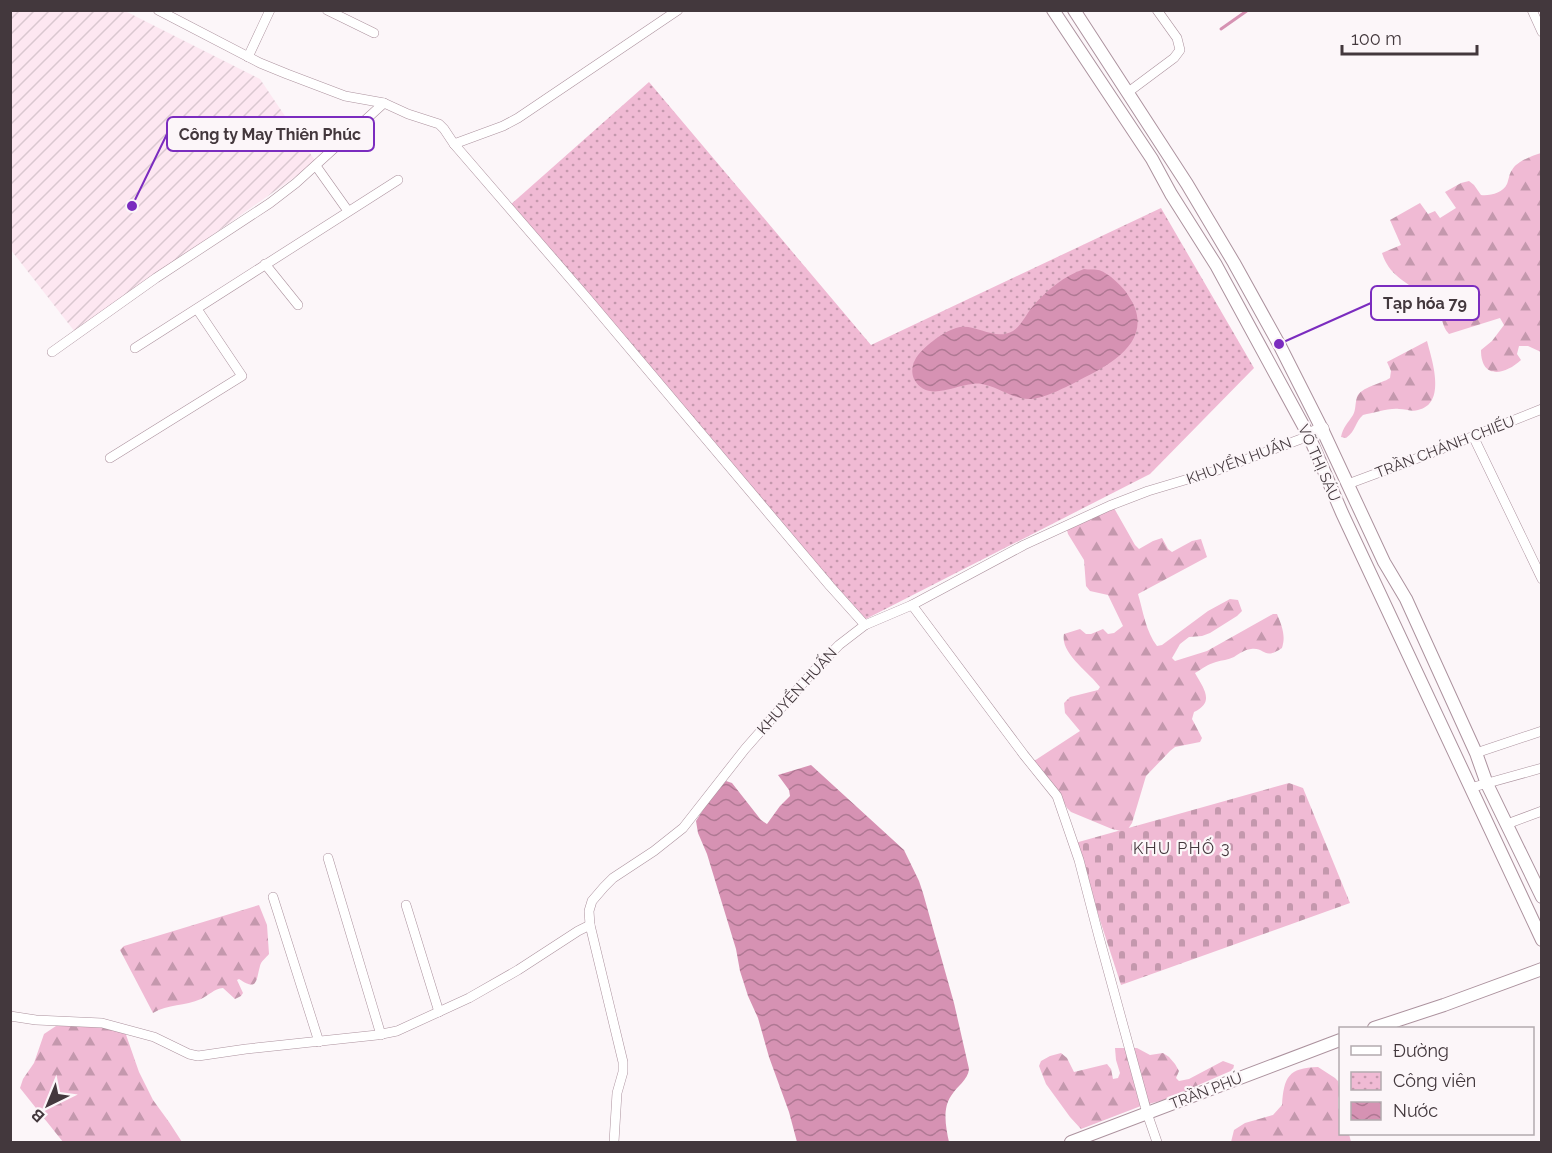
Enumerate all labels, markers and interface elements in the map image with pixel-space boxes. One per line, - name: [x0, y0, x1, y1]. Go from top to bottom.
- scale bar: [1342, 18, 1477, 56]
- text: 100 m: [1351, 28, 1402, 49]
- callout: Công ty May Thiên Phúc: [167, 117, 374, 151]
- text: Công ty May Thiên Phúc: [179, 125, 361, 144]
- callout: Tạp hóa 79: [1371, 286, 1479, 320]
- text: Tạp hóa 79: [1383, 294, 1467, 313]
- street label: TRẦN CHÁNH CHIẾU: [1372, 411, 1517, 482]
- street label: VÕ THỊ SÁU: [1294, 422, 1344, 504]
- street label: KHUYỂN HUẤN: [1184, 433, 1294, 488]
- street label: KHUYỂN HUẤN: [753, 643, 841, 738]
- district label: KHU PHỐ 3: [1133, 837, 1231, 858]
- legend: [1339, 1027, 1534, 1135]
- text: Đường: [1393, 1040, 1449, 1061]
- street label: TRẦN PHÚ: [1167, 1068, 1245, 1113]
- text: Công viên: [1393, 1070, 1476, 1091]
- north arrow: [18, 1075, 78, 1135]
- text: Nước: [1393, 1100, 1438, 1121]
- text: B: [28, 1105, 49, 1126]

